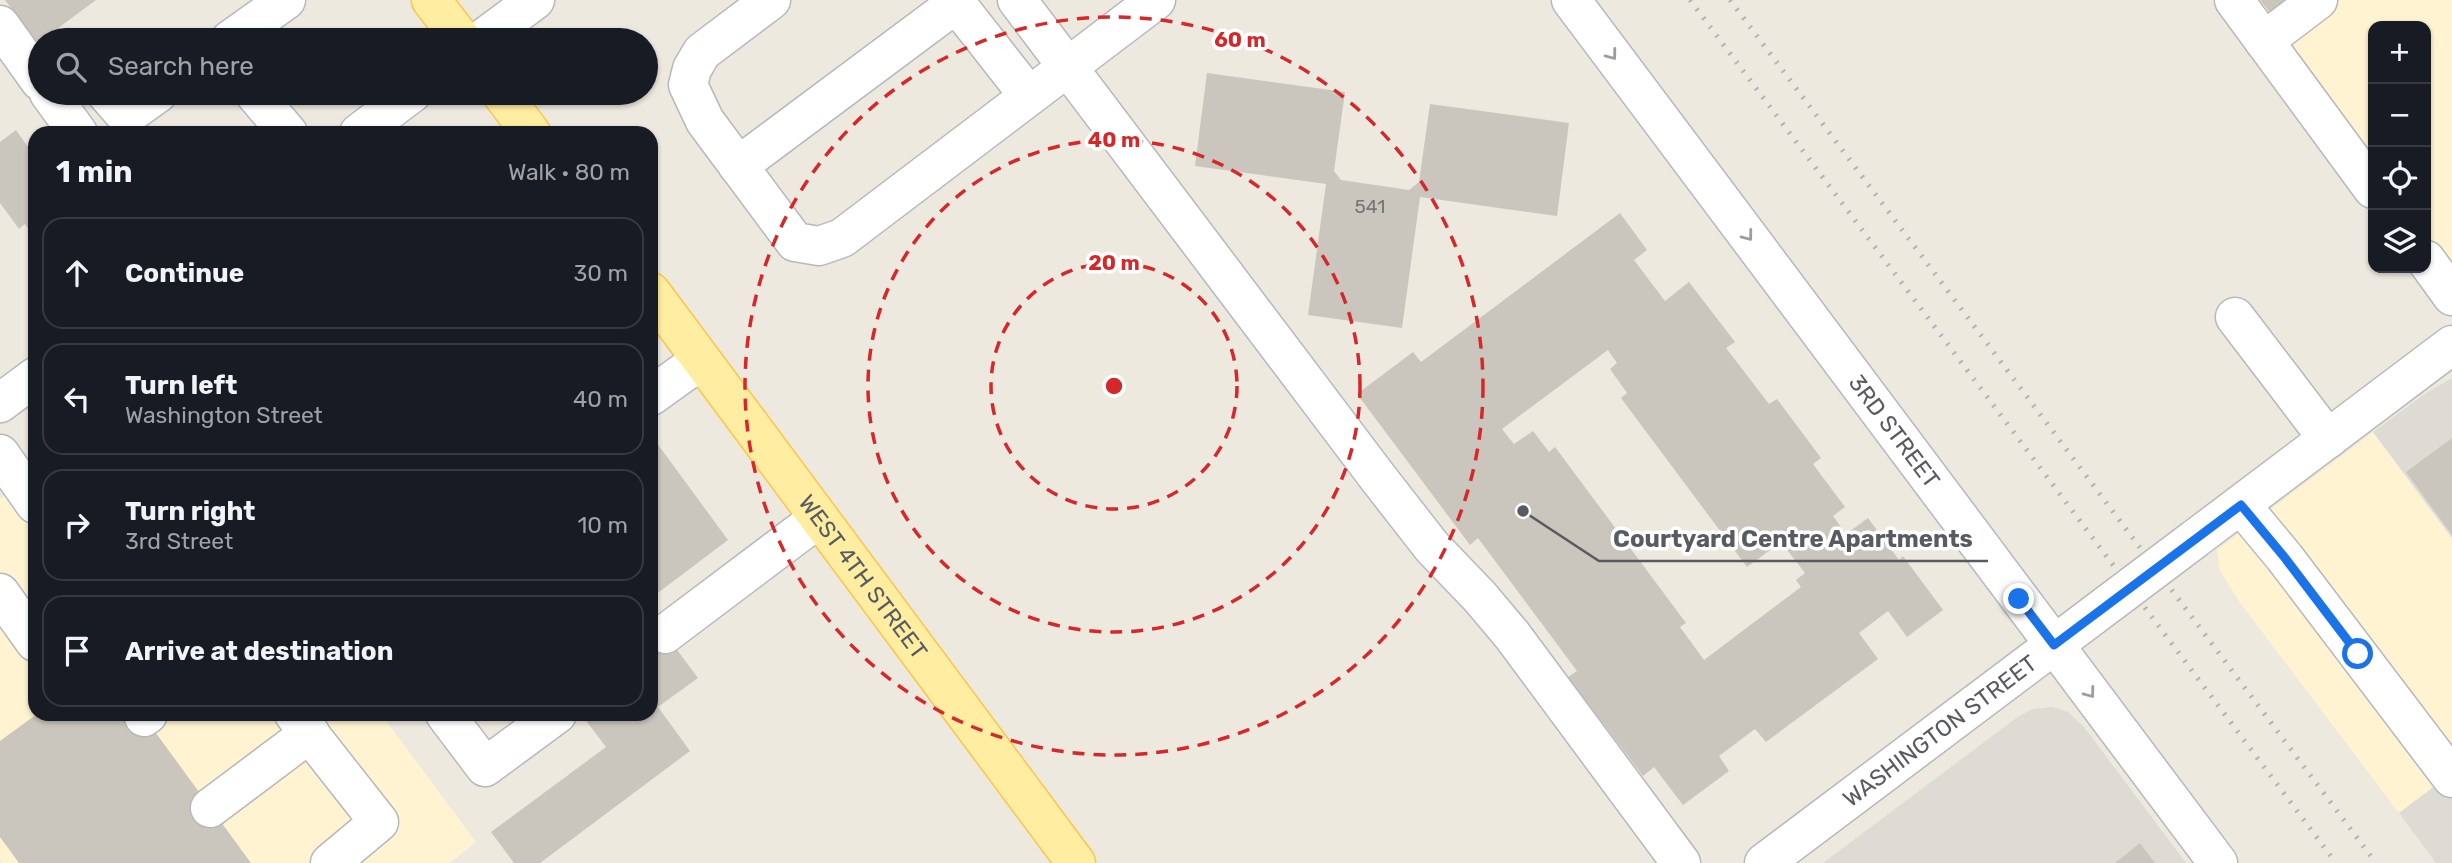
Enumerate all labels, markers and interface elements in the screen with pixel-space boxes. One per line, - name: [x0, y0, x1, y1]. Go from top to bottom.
- map controls: [2368, 21, 2431, 273]
- button: +: [2368, 21, 2431, 84]
- text: 60 m: [1214, 27, 1266, 52]
- search box: [28, 28, 658, 105]
- one-way arrow: [1603, 47, 1616, 59]
- icon: search: [52, 48, 90, 86]
- text: Search here: [108, 51, 254, 82]
- button: −: [2368, 84, 2431, 147]
- text: 40 m: [1088, 127, 1140, 152]
- button: locate: [2368, 147, 2431, 210]
- text: 1 min: [56, 154, 133, 190]
- text: Walk · 80 m: [508, 158, 630, 186]
- house number: 541: [1355, 195, 1385, 218]
- button: layers: [2368, 210, 2431, 273]
- one-way arrow: [1740, 229, 1753, 241]
- text: 20 m: [1088, 250, 1140, 275]
- icon: ahead: [58, 254, 96, 292]
- text: Continue: [125, 258, 244, 289]
- text: 30 m: [573, 259, 628, 287]
- street label: 3RD STREET: [1843, 369, 1946, 493]
- text: Turn left: [125, 370, 237, 401]
- centre of rings: [1102, 374, 1126, 398]
- icon: left: [58, 380, 96, 418]
- text: 40 m: [573, 385, 628, 413]
- text: Washington Street: [125, 401, 323, 429]
- street label: WEST 4TH STREET: [793, 489, 933, 665]
- text: Turn right: [125, 496, 255, 527]
- icon: right: [58, 506, 96, 544]
- text: 10 m: [577, 511, 628, 539]
- callout: Courtyard Centre Apartments: [1599, 516, 1988, 561]
- text: Courtyard Centre Apartments: [1613, 525, 1973, 553]
- text: 3rd Street: [125, 527, 233, 555]
- route end: [2003, 583, 2034, 614]
- icon: arrive: [58, 632, 96, 670]
- text: Arrive at destination: [125, 636, 393, 667]
- route start: [2342, 638, 2373, 669]
- street label: WASHINGTON STREET: [1837, 649, 2042, 813]
- one-way arrow: [2082, 685, 2095, 698]

